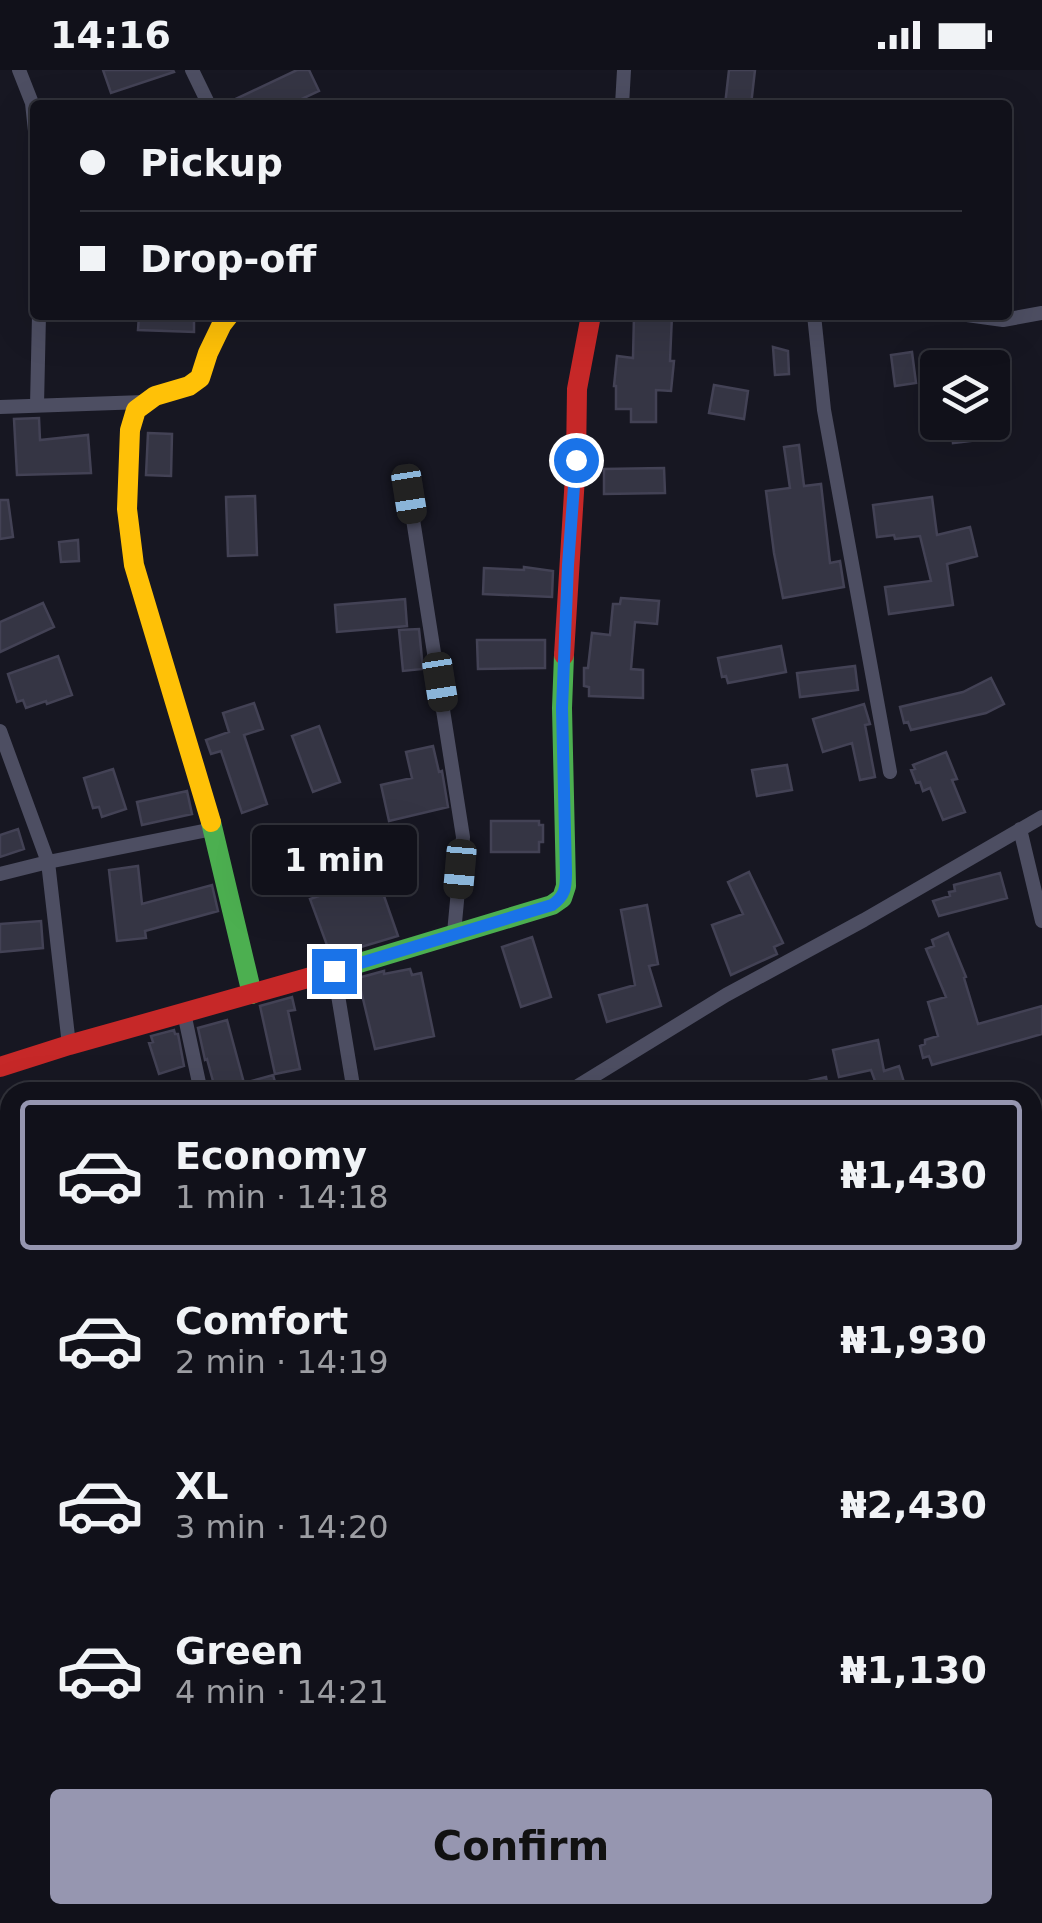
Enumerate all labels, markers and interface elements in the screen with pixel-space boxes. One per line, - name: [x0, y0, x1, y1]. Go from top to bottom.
- text: 14:16: [50, 13, 171, 57]
- text: Pickup: [140, 141, 283, 185]
- text: Drop-off: [140, 237, 316, 281]
- map controls: [920, 350, 1010, 440]
- button: layers: [920, 350, 1010, 440]
- route start: [554, 438, 599, 483]
- car: [389, 462, 429, 526]
- car: [420, 650, 460, 714]
- callout: 1 min: [252, 826, 416, 896]
- car: [442, 838, 478, 900]
- text: 1 min: [284, 841, 385, 879]
- route end: [312, 949, 357, 994]
- icon: car: [55, 1130, 145, 1220]
- text: Economy: [175, 1134, 367, 1178]
- text: ₦1,430: [840, 1153, 987, 1197]
- text: 1 min · 14:18: [175, 1178, 389, 1216]
- icon: car: [55, 1295, 145, 1385]
- text: Comfort: [175, 1299, 348, 1343]
- text: ₦1,930: [840, 1318, 987, 1362]
- text: 2 min · 14:19: [175, 1343, 389, 1381]
- icon: car: [55, 1460, 145, 1550]
- text: XL: [175, 1464, 229, 1508]
- text: ₦2,430: [840, 1483, 987, 1527]
- text: 3 min · 14:20: [175, 1508, 389, 1546]
- icon: car: [55, 1625, 145, 1715]
- text: Green: [175, 1629, 304, 1673]
- text: ₦1,130: [840, 1648, 987, 1692]
- text: 4 min · 14:21: [175, 1673, 389, 1711]
- button: Confirm: [50, 1789, 992, 1904]

